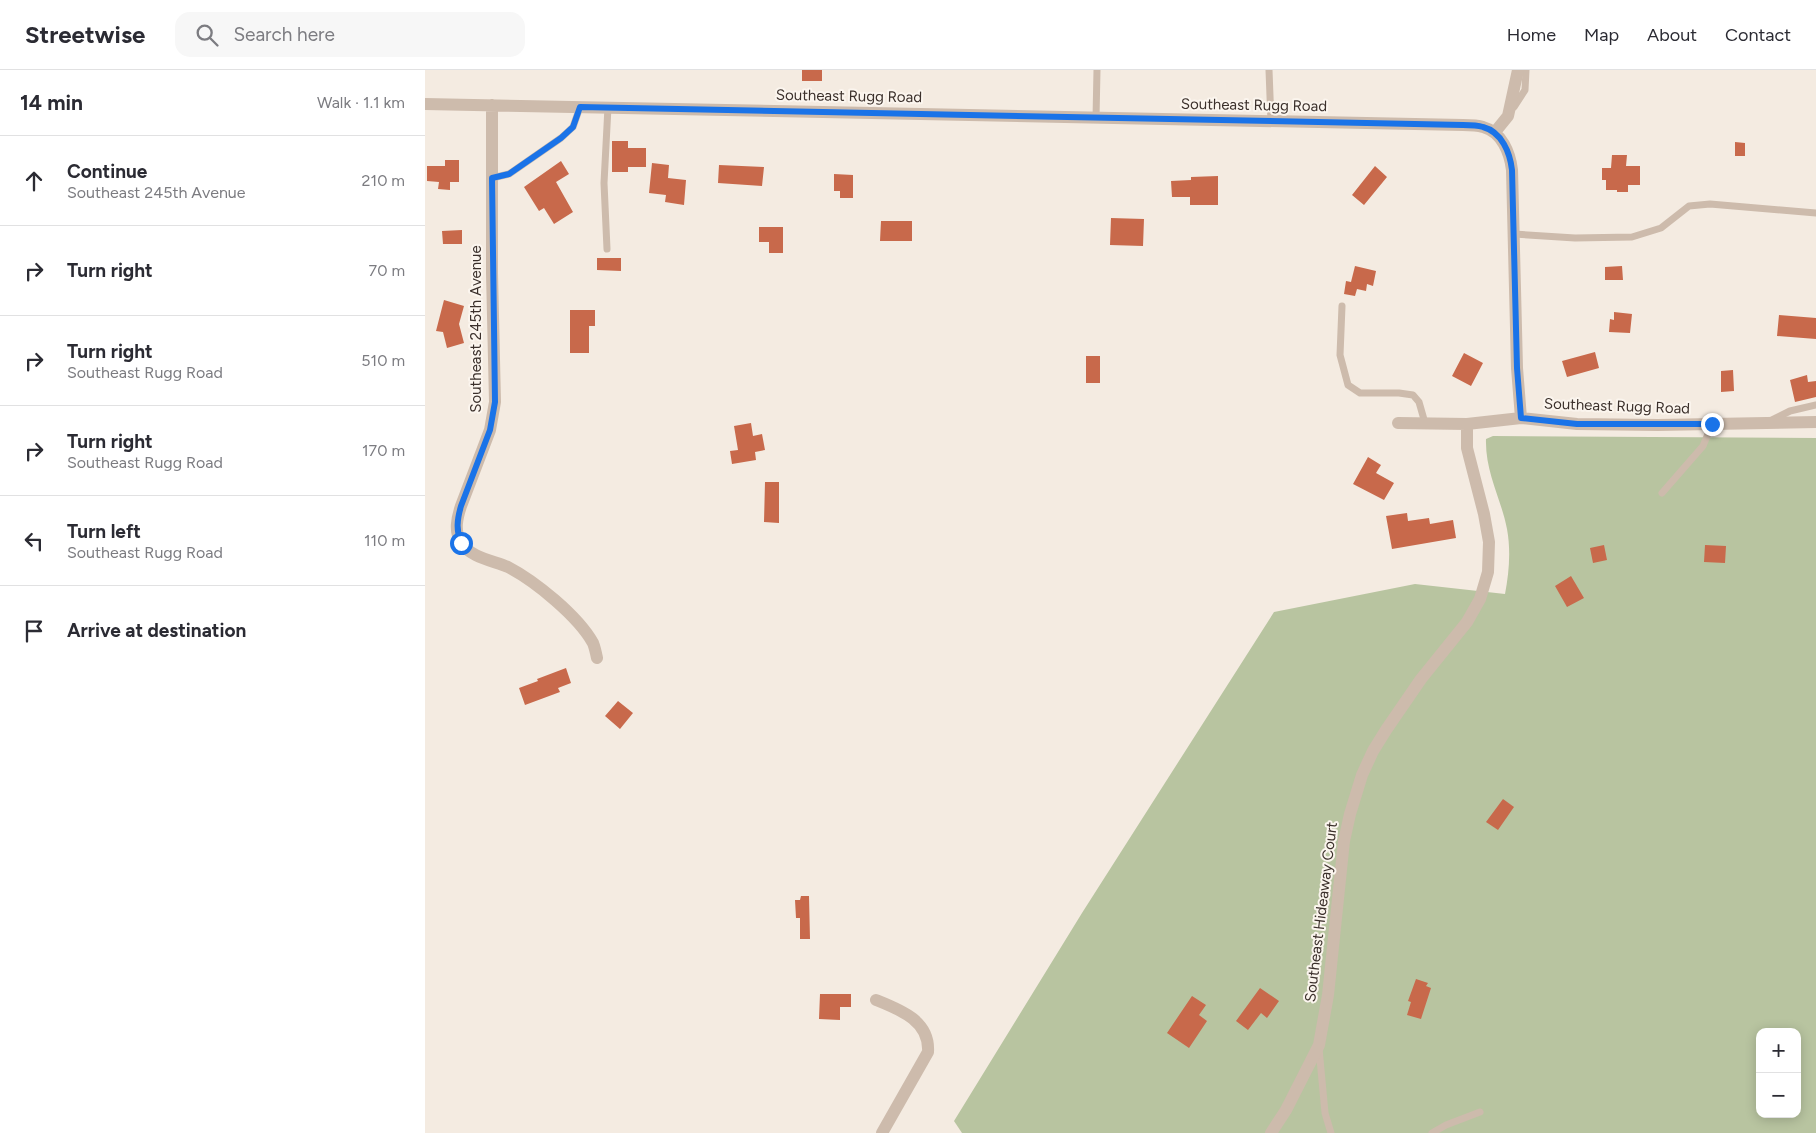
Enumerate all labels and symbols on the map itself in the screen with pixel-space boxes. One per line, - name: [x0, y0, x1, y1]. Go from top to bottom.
- street label: Southeast Rugg Road: [776, 86, 922, 106]
- street label: Southeast Rugg Road: [1181, 95, 1327, 115]
- street label: Southeast 245th Avenue: [467, 245, 485, 413]
- street label: Southeast Rugg Road: [1544, 394, 1690, 418]
- route end: [1701, 413, 1724, 436]
- route start: [450, 532, 473, 555]
- street label: Southeast Hideaway Court: [1301, 821, 1341, 1003]

